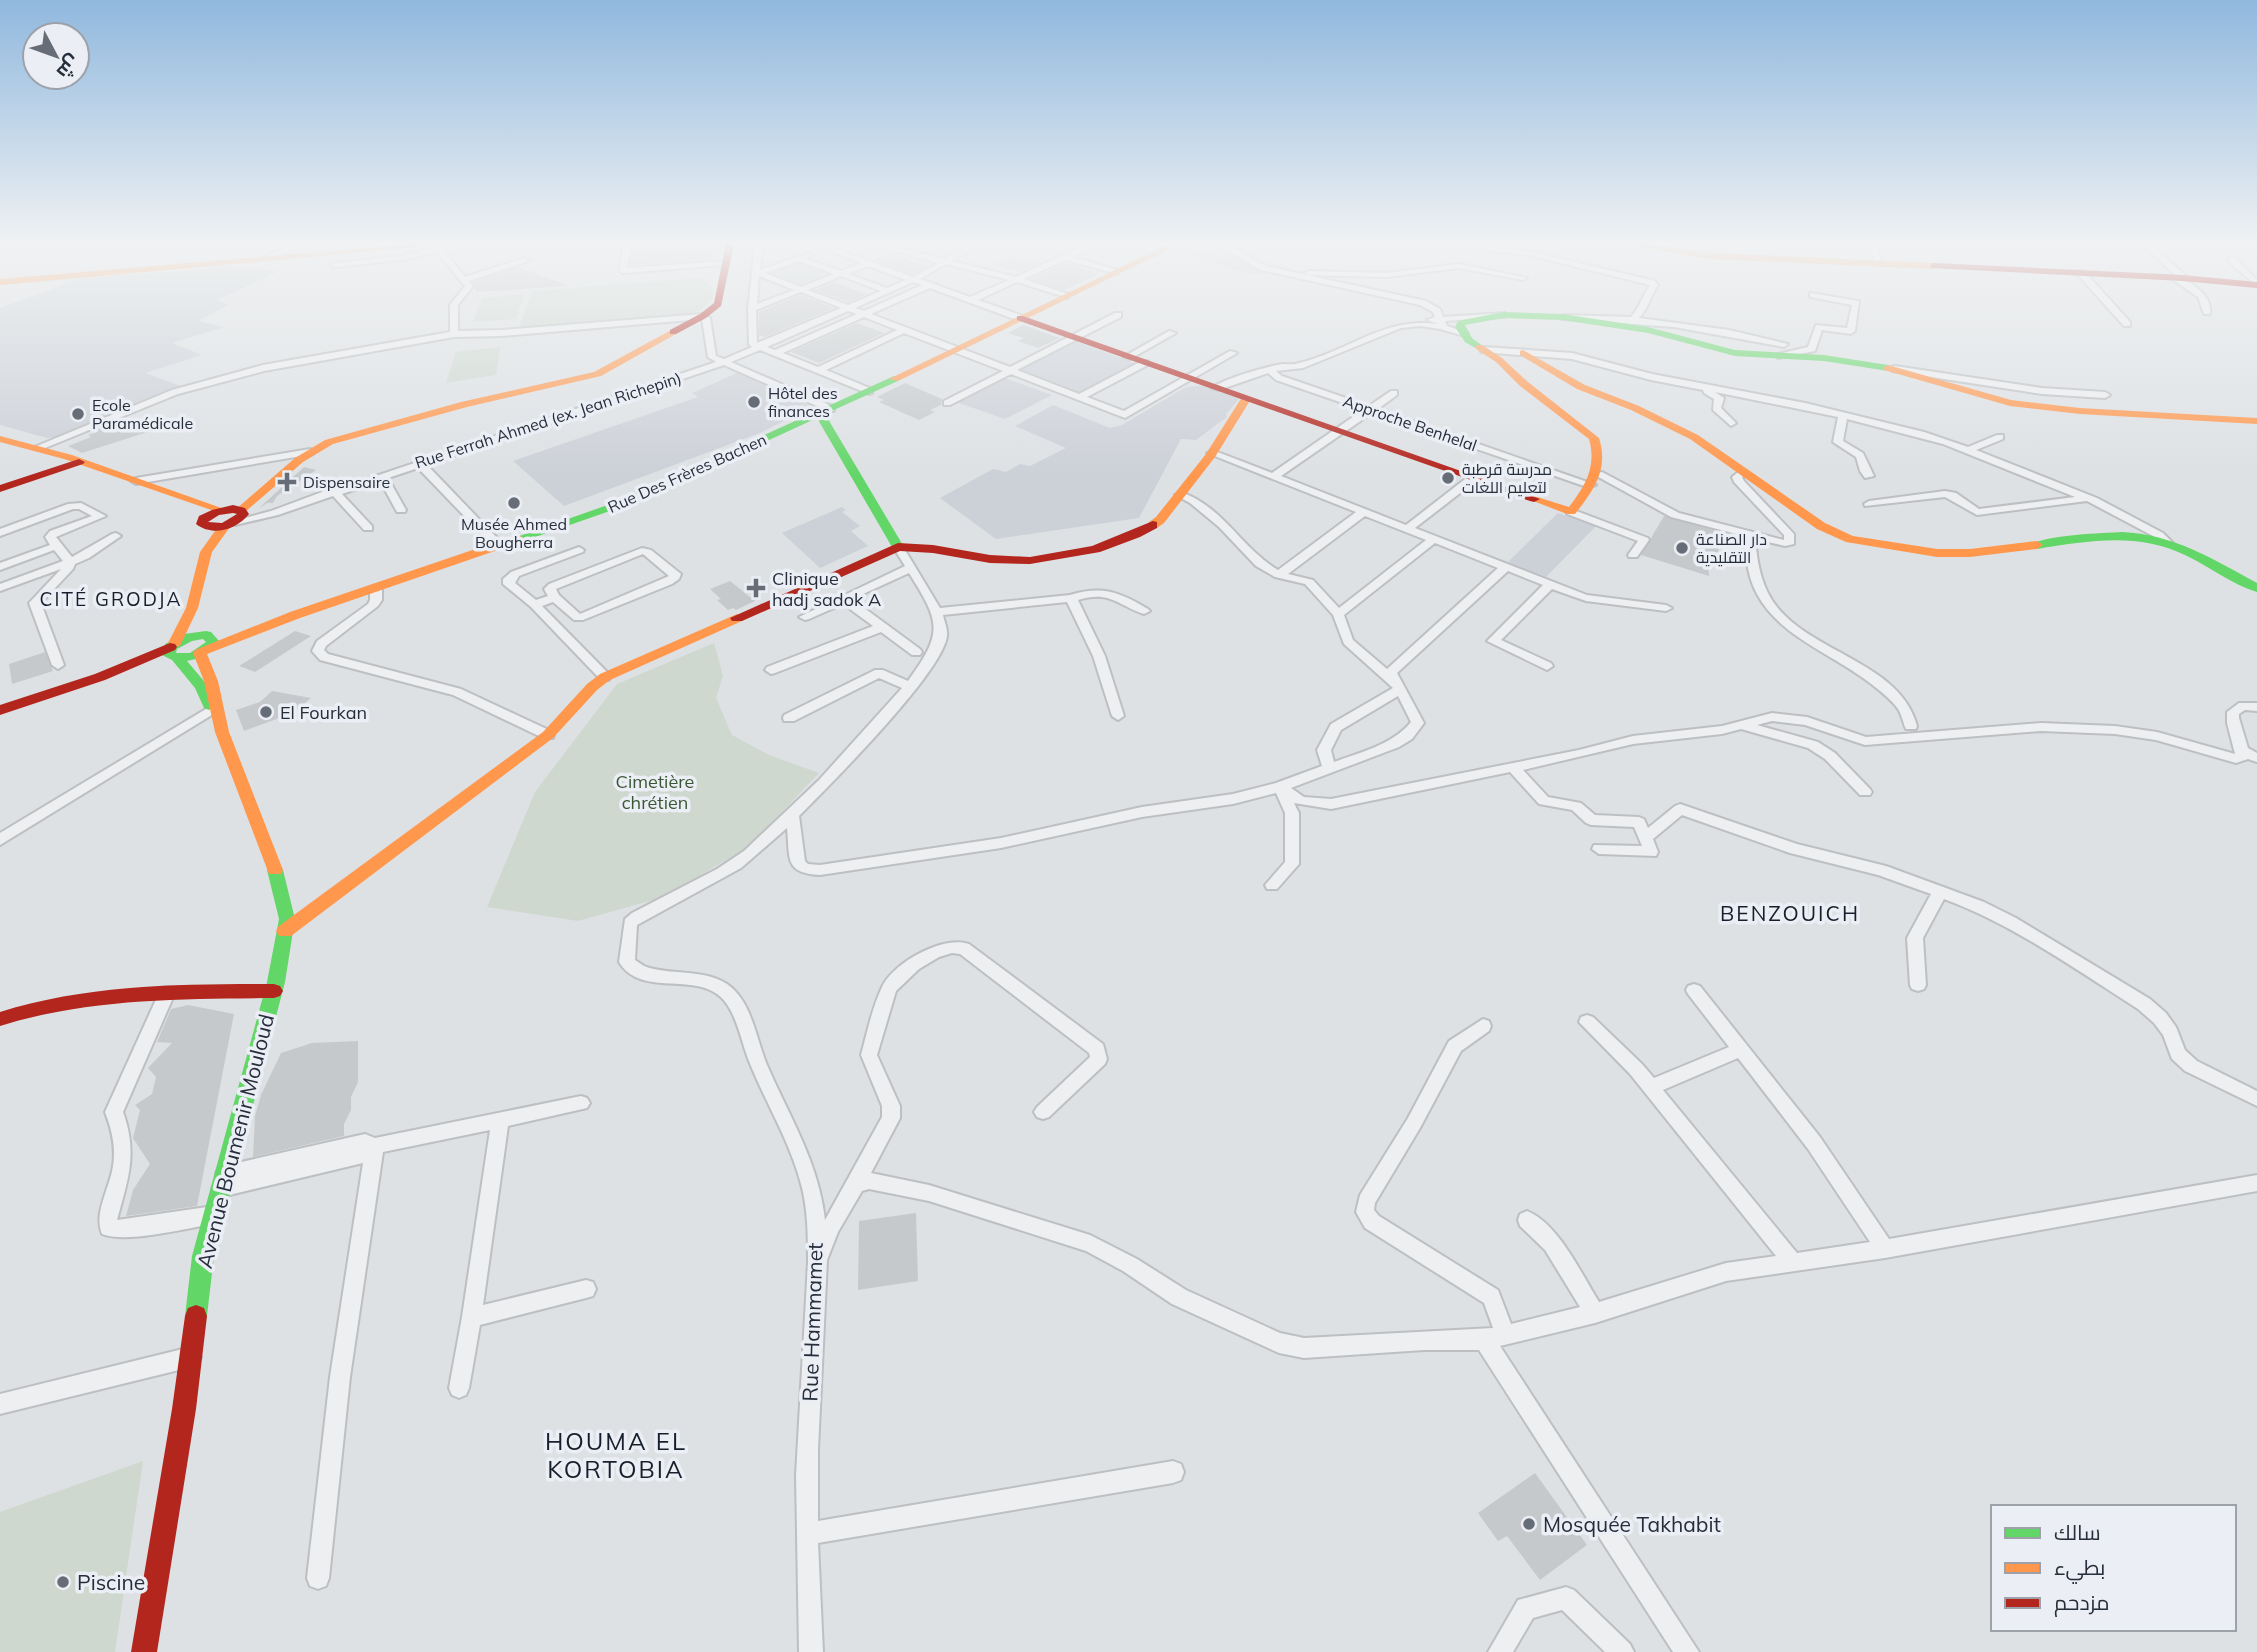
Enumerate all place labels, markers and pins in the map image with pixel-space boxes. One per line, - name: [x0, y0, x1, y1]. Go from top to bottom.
- place label: Hôtel des finances: [768, 383, 838, 421]
- marker: Hôtel des finances: [746, 394, 762, 410]
- place label: Ecole Paramédicale: [92, 395, 193, 433]
- marker: Ecole Paramédicale: [70, 406, 86, 422]
- place label: مدرسة قرطبة لتعليم اللغات: [1462, 459, 1552, 499]
- marker: مدرسة قرطبة لتعليم اللغات: [1440, 470, 1456, 486]
- marker: Dispensaire: [277, 472, 297, 492]
- place label: Dispensaire: [303, 472, 390, 492]
- marker: Musée Ahmed Bougherra: [506, 495, 522, 511]
- place label: Musée Ahmed Bougherra: [461, 514, 567, 552]
- place label: دار الصناعة التقليدية: [1696, 529, 1767, 567]
- marker: دار الصناعة التقليدية: [1674, 540, 1690, 556]
- place label: Clinique hadj sadok A: [772, 567, 881, 611]
- marker: Clinique hadj sadok A: [746, 578, 766, 598]
- place label: El Fourkan: [280, 701, 367, 724]
- marker: El Fourkan: [258, 704, 274, 720]
- place label: Mosquée Takhabit: [1543, 1511, 1721, 1537]
- marker: Mosquée Takhabit: [1521, 1516, 1537, 1532]
- place label: Piscine: [77, 1569, 145, 1595]
- marker: Piscine: [55, 1574, 71, 1590]

